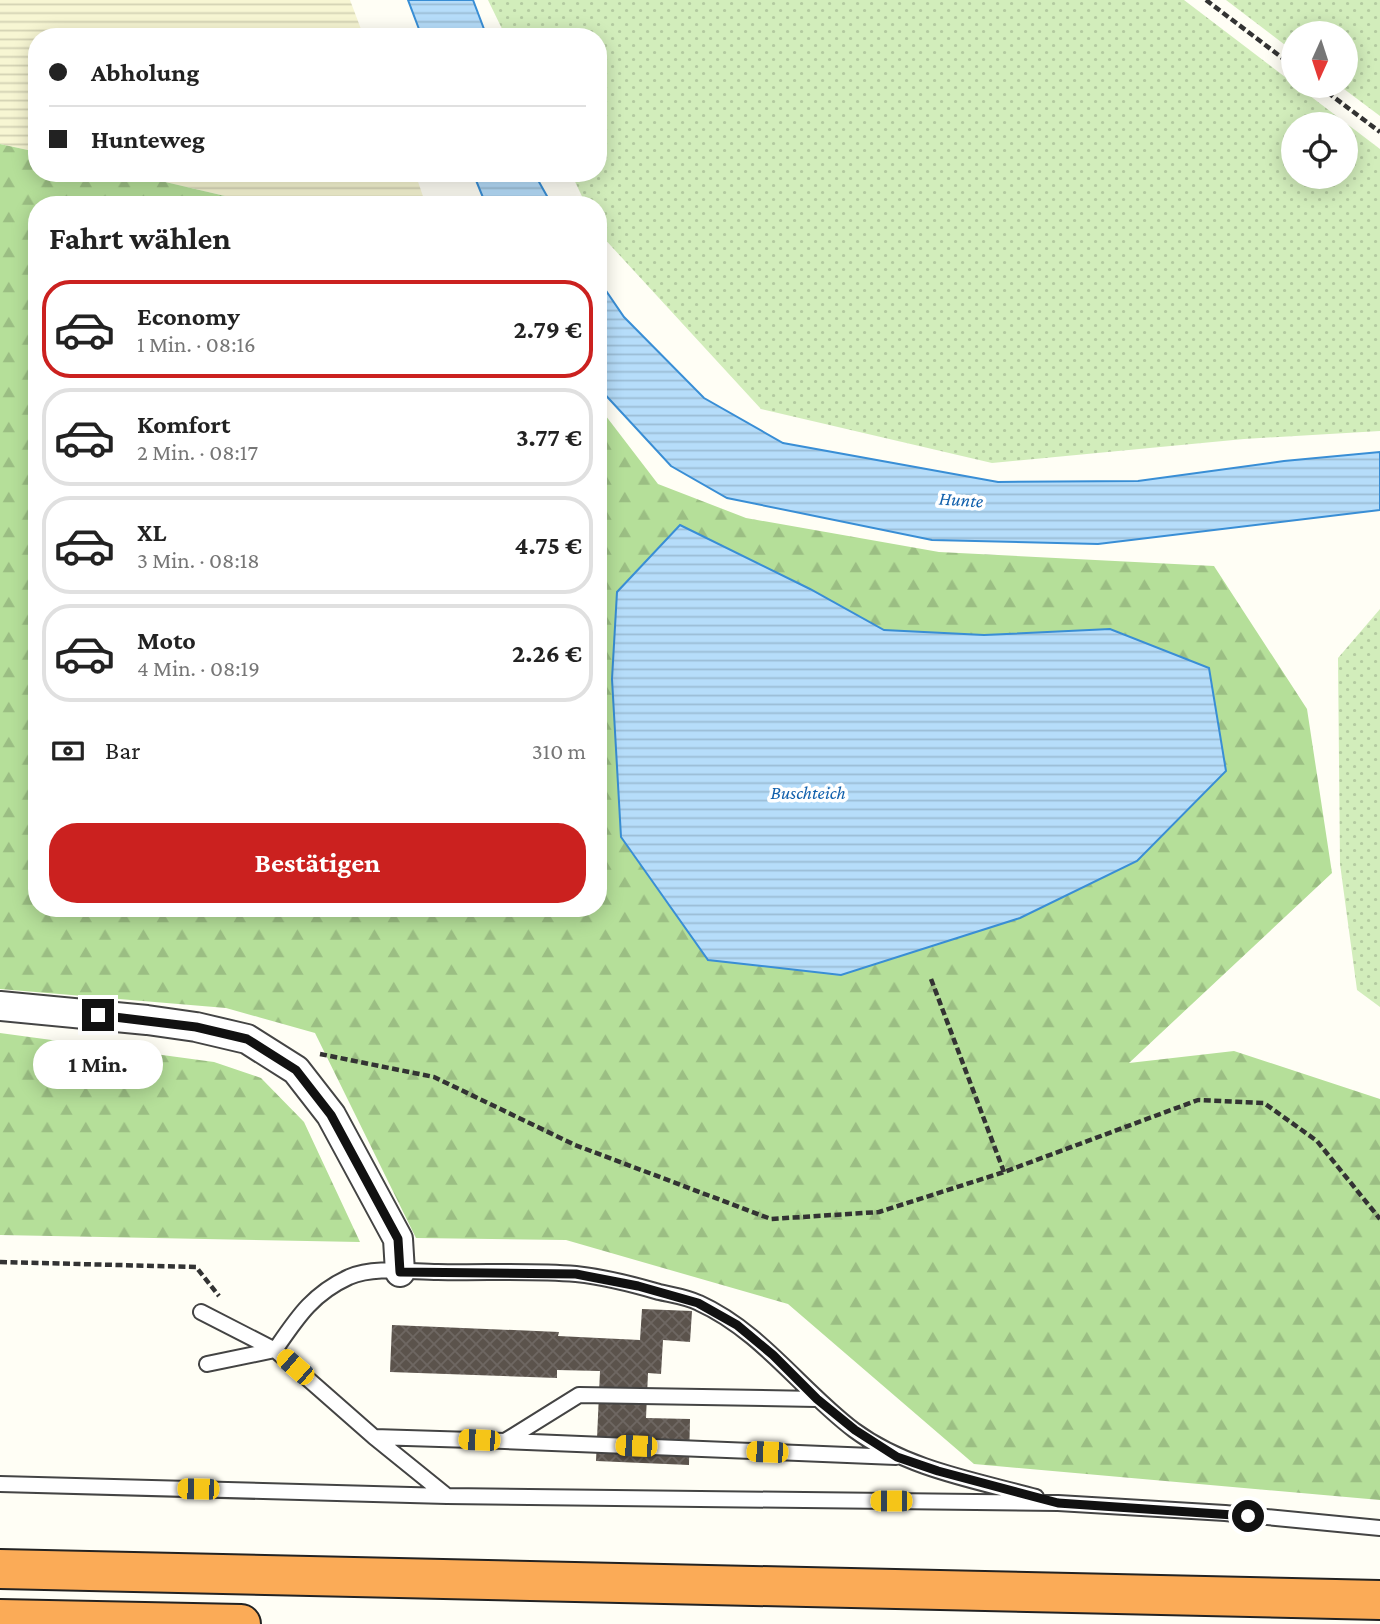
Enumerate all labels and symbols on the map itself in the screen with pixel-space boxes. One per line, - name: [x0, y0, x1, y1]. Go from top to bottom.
- north arrow: [1281, 21, 1358, 98]
- water label: Hunte: [938, 487, 984, 512]
- water label: Buschteich: [770, 782, 846, 803]
- route end: [82, 999, 114, 1031]
- callout: 1 Min.: [33, 1040, 163, 1088]
- car: [273, 1345, 318, 1389]
- car: [458, 1429, 501, 1451]
- car: [615, 1435, 658, 1457]
- car: [746, 1441, 789, 1463]
- car: [177, 1478, 220, 1500]
- car: [871, 1491, 913, 1512]
- route start: [1232, 1500, 1264, 1532]

